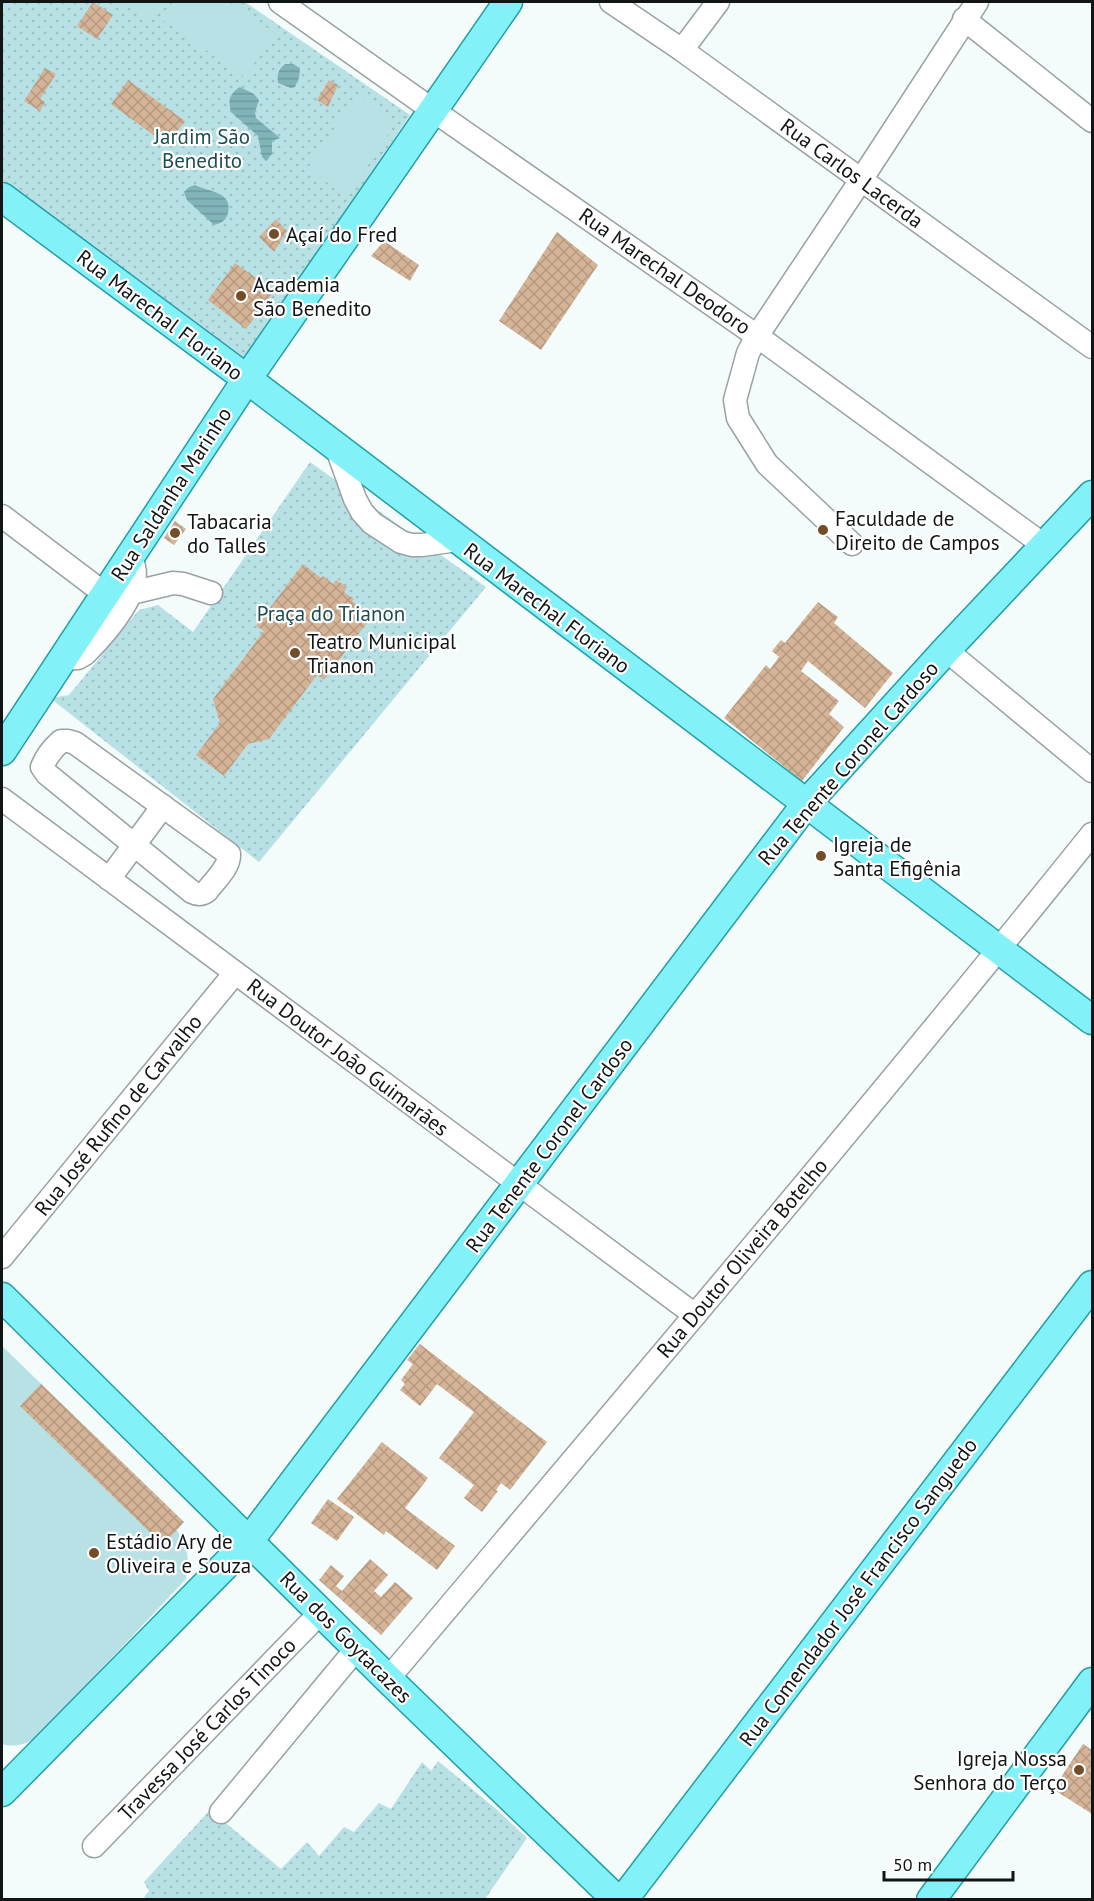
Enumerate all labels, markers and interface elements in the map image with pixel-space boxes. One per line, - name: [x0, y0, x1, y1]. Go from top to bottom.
- street label: Rua Carlos Lacerda: [775, 112, 929, 234]
- park label: Jardim São Benedito: [153, 123, 250, 174]
- street label: Rua Marechal Deodoro: [574, 202, 756, 340]
- place label: Açaí do Fred: [286, 221, 397, 248]
- marker: Açaí do Fred: [267, 227, 281, 241]
- street label: Rua Marechal Floriano: [71, 244, 249, 386]
- place label: Academia São Benedito: [253, 271, 372, 322]
- marker: Academia São Benedito: [234, 289, 248, 303]
- street label: Rua Saldanha Marinho: [105, 402, 237, 586]
- place label: Faculdade de Direito de Campos: [835, 505, 1000, 556]
- place label: Tabacaria do Talles: [187, 508, 272, 559]
- marker: Faculdade de Direito de Campos: [816, 523, 830, 537]
- marker: Tabacaria do Talles: [168, 526, 182, 540]
- street label: Rua Marechal Floriano: [458, 537, 636, 679]
- park label: Praça do Trianon: [257, 600, 405, 627]
- place label: Teatro Municipal Trianon: [307, 628, 456, 679]
- marker: Teatro Municipal Trianon: [288, 646, 302, 660]
- street label: Rua Tenente Coronel Cardoso: [752, 655, 944, 871]
- place label: Igreja de Santa Efigênia: [833, 831, 961, 882]
- marker: Igreja de Santa Efigênia: [814, 849, 828, 863]
- street label: Rua Doutor João Guimarães: [242, 972, 454, 1142]
- street label: Rua José Rufino de Carvalho: [28, 1009, 208, 1221]
- street label: Rua Tenente Coronel Cardoso: [459, 1032, 639, 1258]
- street label: Rua Doutor Oliveira Botelho: [651, 1153, 833, 1363]
- street label: Rua Comendador José Francisco Sanguedo: [733, 1432, 983, 1752]
- place label: Estádio Ary de Oliveira e Souza: [106, 1528, 251, 1579]
- marker: Estádio Ary de Oliveira e Souza: [87, 1546, 101, 1560]
- street label: Rua dos Goytacazes: [274, 1565, 418, 1709]
- street label: Travessa José Carlos Tinoco: [112, 1632, 302, 1826]
- place label: Igreja Nossa Senhora do Terço: [913, 1745, 1067, 1796]
- marker: Igreja Nossa Senhora do Terço: [1072, 1763, 1086, 1777]
- scale bar: [884, 1844, 1013, 1882]
- text: 50 m: [893, 1853, 932, 1876]

